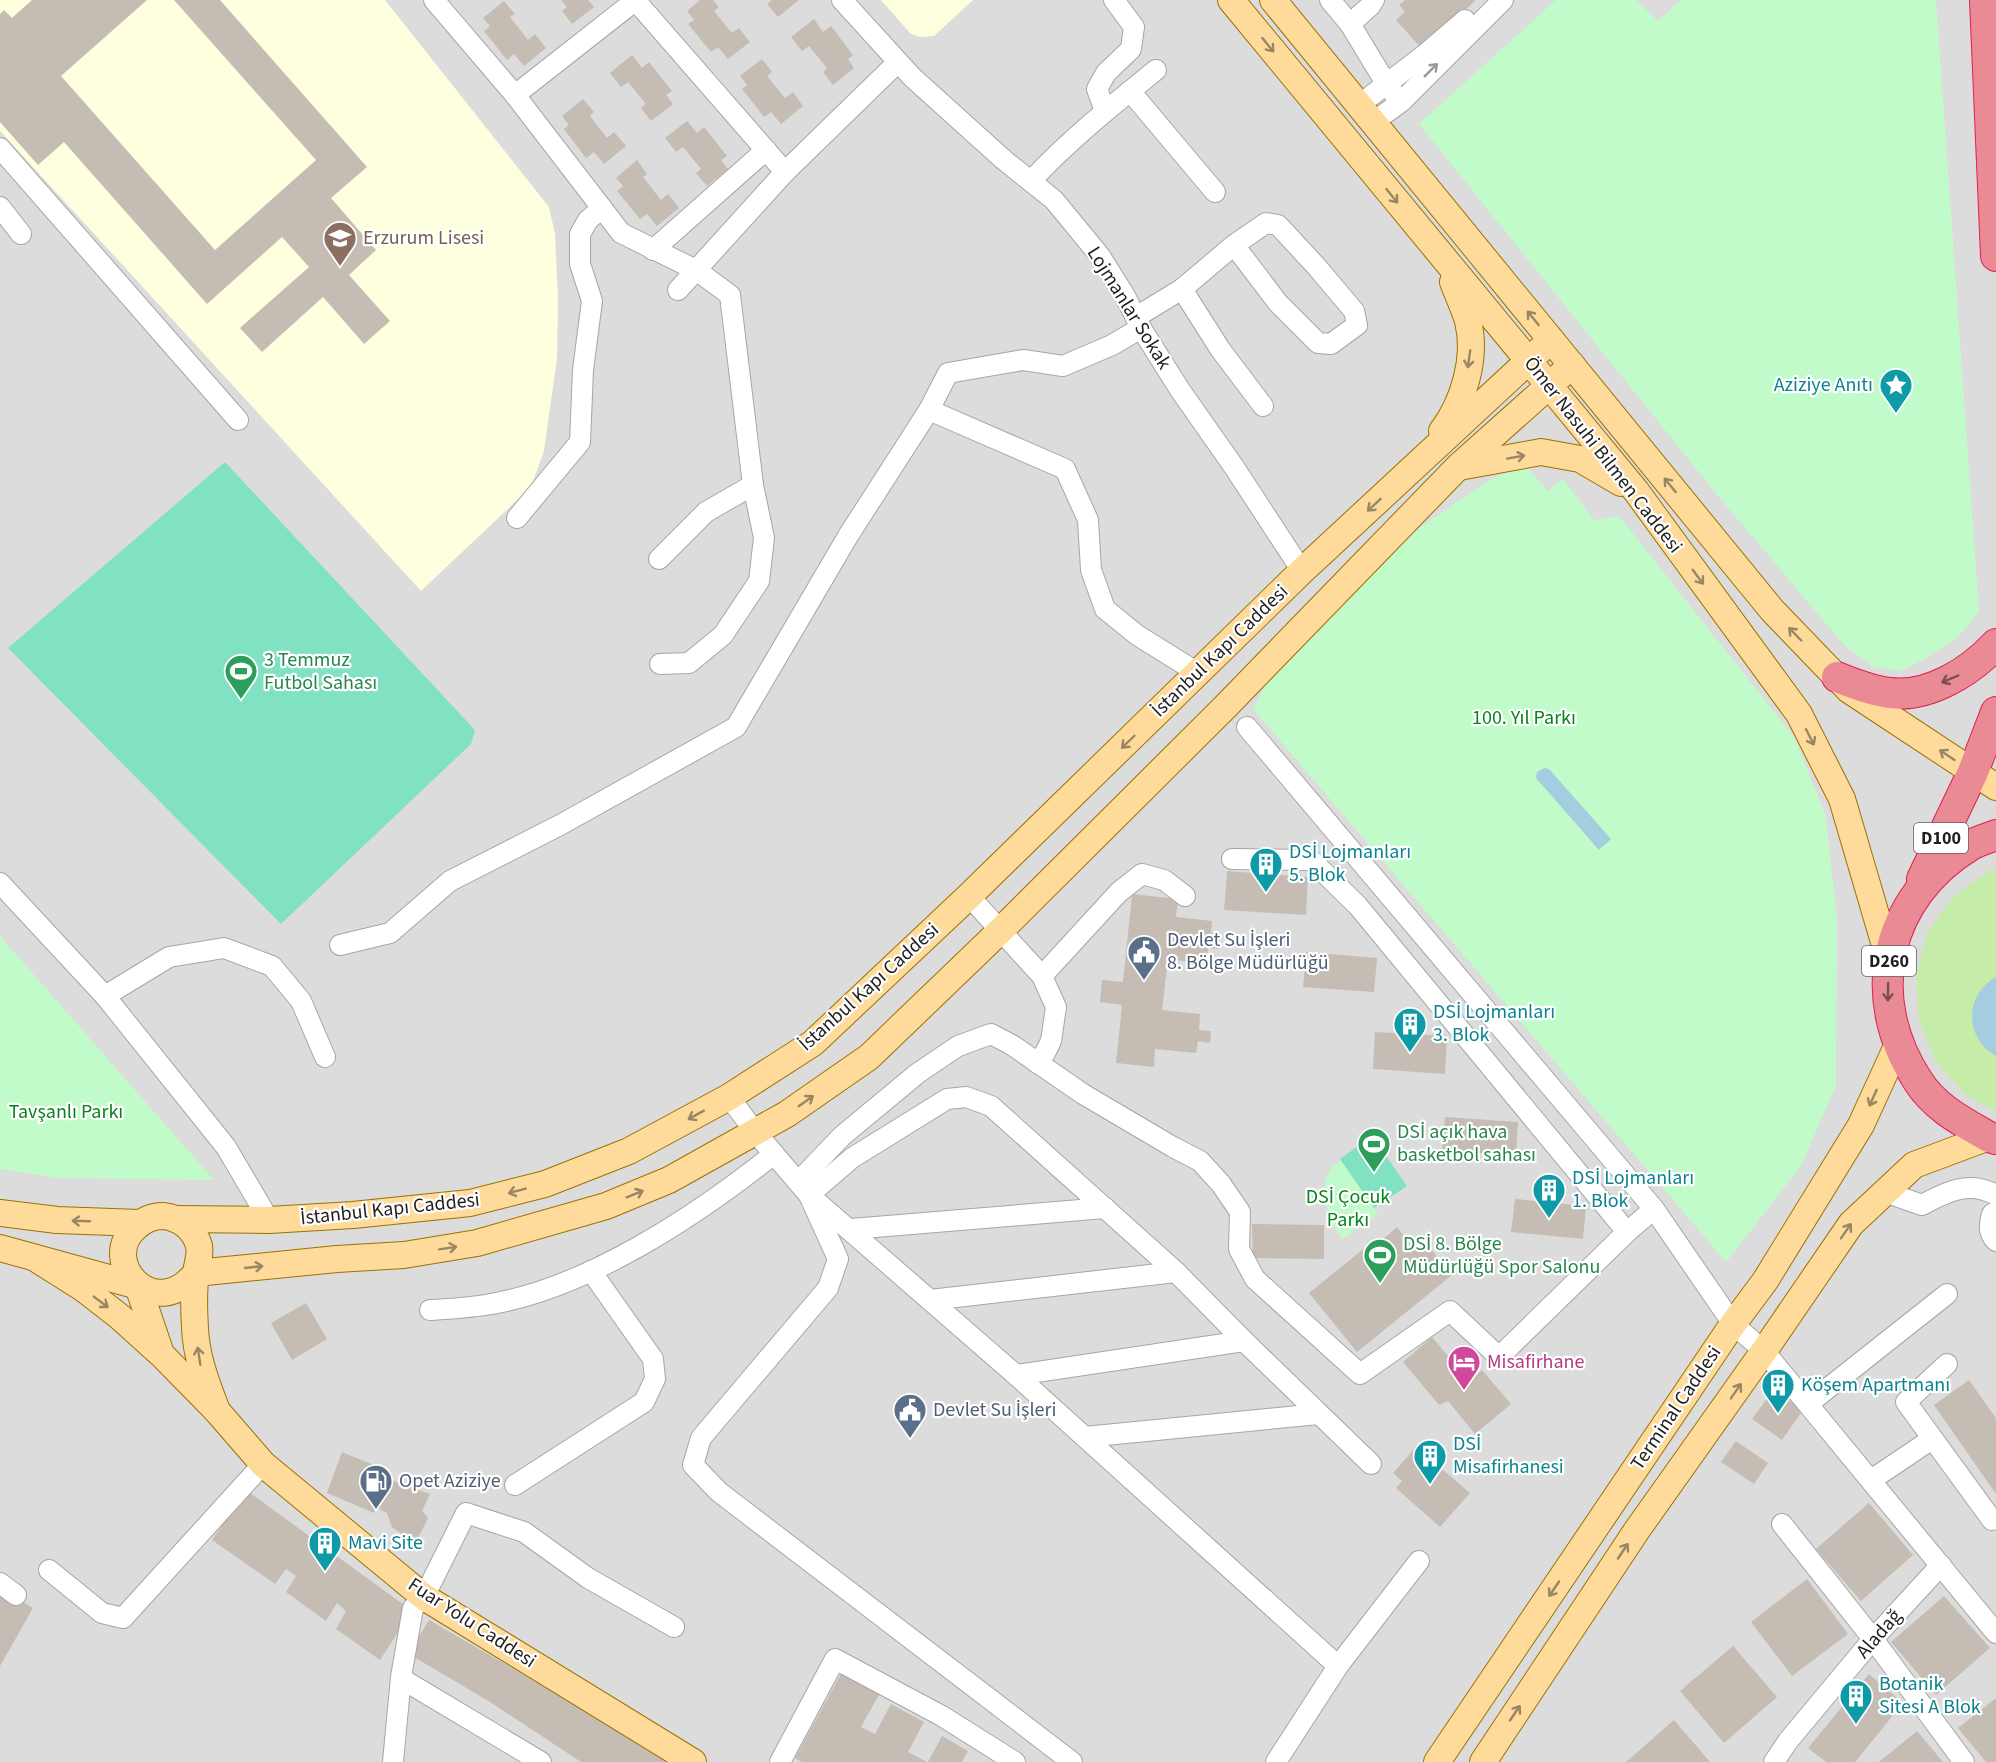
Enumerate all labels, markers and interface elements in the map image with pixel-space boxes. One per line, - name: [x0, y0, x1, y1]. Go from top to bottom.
- one-way arrow: [1262, 37, 1275, 53]
- one-way arrow: [1424, 63, 1439, 78]
- one-way arrow: [1385, 188, 1398, 204]
- school or university icon: Erzurum Lisesi: [322, 220, 358, 267]
- place label: Erzurum Lisesi: [363, 224, 484, 252]
- street label: Lojmanlar Sokak: [1080, 241, 1178, 375]
- one-way arrow: [1526, 311, 1540, 326]
- one-way arrow: [1464, 349, 1475, 368]
- street label: Ömer Nasuhi Bilmen Caddesi: [1517, 351, 1689, 559]
- place icon: Aziziye Anıtı: [1878, 367, 1914, 414]
- place label: Aziziye Anıtı: [1774, 371, 1873, 399]
- one-way arrow: [1506, 451, 1525, 462]
- one-way arrow: [1663, 478, 1677, 493]
- one-way arrow: [1366, 498, 1381, 512]
- one-way arrow: [1692, 569, 1705, 585]
- street label: İstanbul Kapı Caddesi: [1145, 578, 1295, 724]
- one-way arrow: [1788, 627, 1802, 642]
- place label: 3 Temmuz Futbol Sahası: [264, 646, 377, 697]
- sports icon: 3 Temmuz Futbol Sahası: [223, 653, 259, 700]
- one-way arrow: [1942, 674, 1960, 685]
- park label: 100. Yıl Parkı: [1472, 704, 1576, 732]
- one-way arrow: [1805, 727, 1816, 745]
- one-way arrow: [1120, 735, 1135, 749]
- one-way arrow: [1939, 749, 1956, 761]
- road number: D100: [1914, 823, 1968, 853]
- place label: DSİ Lojmanları 5. Blok: [1289, 838, 1411, 889]
- building icon: DSİ Lojmanları 5. Blok: [1248, 846, 1284, 893]
- street label: İstanbul Kapı Caddesi: [793, 916, 945, 1058]
- place label: Devlet Su İşleri 8. Bölge Müdürlüğü: [1167, 926, 1329, 977]
- public building icon: Devlet Su İşleri 8. Bölge Müdürlüğü: [1126, 934, 1162, 981]
- road number: D260: [1862, 946, 1916, 976]
- one-way arrow: [1882, 982, 1894, 1002]
- place label: DSİ Lojmanları 3. Blok: [1433, 998, 1555, 1049]
- building icon: DSİ Lojmanları 3. Blok: [1392, 1006, 1428, 1053]
- one-way arrow: [1867, 1088, 1879, 1106]
- one-way arrow: [797, 1095, 813, 1107]
- park label: Tavşanlı Parkı: [9, 1098, 123, 1126]
- one-way arrow: [687, 1110, 705, 1121]
- place label: DSİ açık hava basketbol sahası: [1397, 1118, 1536, 1169]
- sports icon: DSİ açık hava basketbol sahası: [1356, 1126, 1392, 1173]
- place label: DSİ Lojmanları 1. Blok: [1572, 1164, 1694, 1215]
- building icon: DSİ Lojmanları 1. Blok: [1531, 1172, 1567, 1219]
- park label: DSİ Çocuk Parkı: [1306, 1183, 1390, 1234]
- street label: İstanbul Kapı Caddesi: [299, 1186, 481, 1232]
- one-way arrow: [508, 1186, 527, 1198]
- one-way arrow: [625, 1188, 644, 1199]
- one-way arrow: [72, 1216, 92, 1227]
- one-way arrow: [1840, 1223, 1852, 1240]
- place label: DSİ 8. Bölge Müdürlüğü Spor Salonu: [1403, 1230, 1600, 1281]
- sports icon: DSİ 8. Bölge Müdürlüğü Spor Salonu: [1362, 1237, 1398, 1284]
- one-way arrow: [438, 1242, 457, 1253]
- one-way arrow: [244, 1261, 264, 1272]
- one-way arrow: [92, 1295, 108, 1308]
- street label: Terminal Caddesi: [1624, 1340, 1728, 1476]
- hotel icon: Misafirhane: [1446, 1344, 1482, 1391]
- one-way arrow: [193, 1346, 204, 1366]
- place label: Misafirhane: [1487, 1348, 1585, 1376]
- building icon: Köşem Apartmanı: [1760, 1367, 1796, 1414]
- place label: Köşem Apartmanı: [1801, 1371, 1950, 1399]
- one-way arrow: [1730, 1384, 1742, 1400]
- public building icon: Devlet Su İşleri: [892, 1392, 928, 1439]
- place label: Devlet Su İşleri: [933, 1396, 1056, 1424]
- place label: DSİ Misafirhanesi: [1453, 1430, 1564, 1481]
- building icon: DSİ Misafirhanesi: [1412, 1438, 1448, 1485]
- fuel station icon: Opet Aziziye: [358, 1463, 394, 1510]
- place label: Opet Aziziye: [399, 1467, 501, 1495]
- building icon: Mavi Site: [307, 1525, 343, 1572]
- place label: Mavi Site: [348, 1529, 423, 1557]
- one-way arrow: [1617, 1543, 1629, 1560]
- street label: Fuar Yolu Caddesi: [402, 1571, 542, 1675]
- one-way arrow: [1548, 1581, 1560, 1597]
- street label: Aladağ: [1850, 1603, 1908, 1665]
- place label: Botanik Sitesi A Blok: [1879, 1670, 1981, 1721]
- building icon: Botanik Sitesi A Blok: [1838, 1678, 1874, 1725]
- one-way arrow: [1509, 1705, 1522, 1722]

